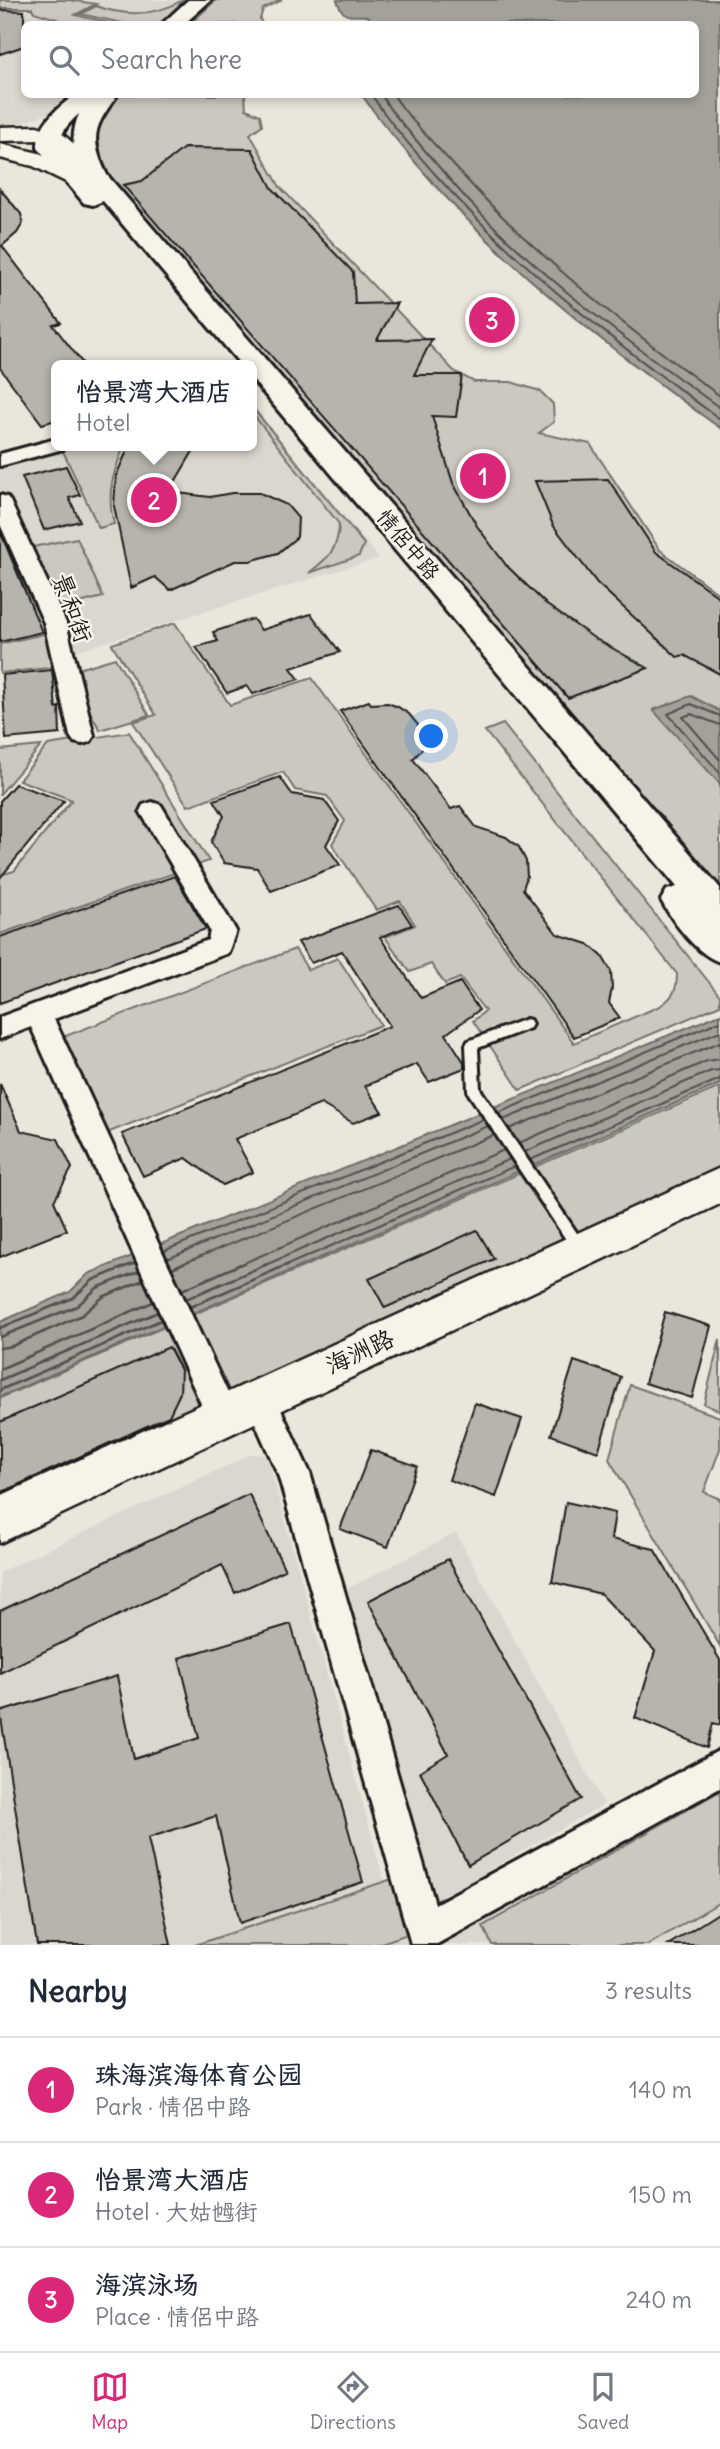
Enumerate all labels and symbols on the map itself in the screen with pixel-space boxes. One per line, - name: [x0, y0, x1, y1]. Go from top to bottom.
- pin: 3: [469, 294, 515, 346]
- pin: 1: [460, 450, 506, 502]
- pin: 2: [131, 474, 177, 526]
- street label: 情侣中路: [371, 504, 446, 586]
- street label: 景和街: [47, 569, 99, 647]
- your location: [414, 719, 448, 753]
- street label: 海洲路: [321, 1322, 399, 1380]

